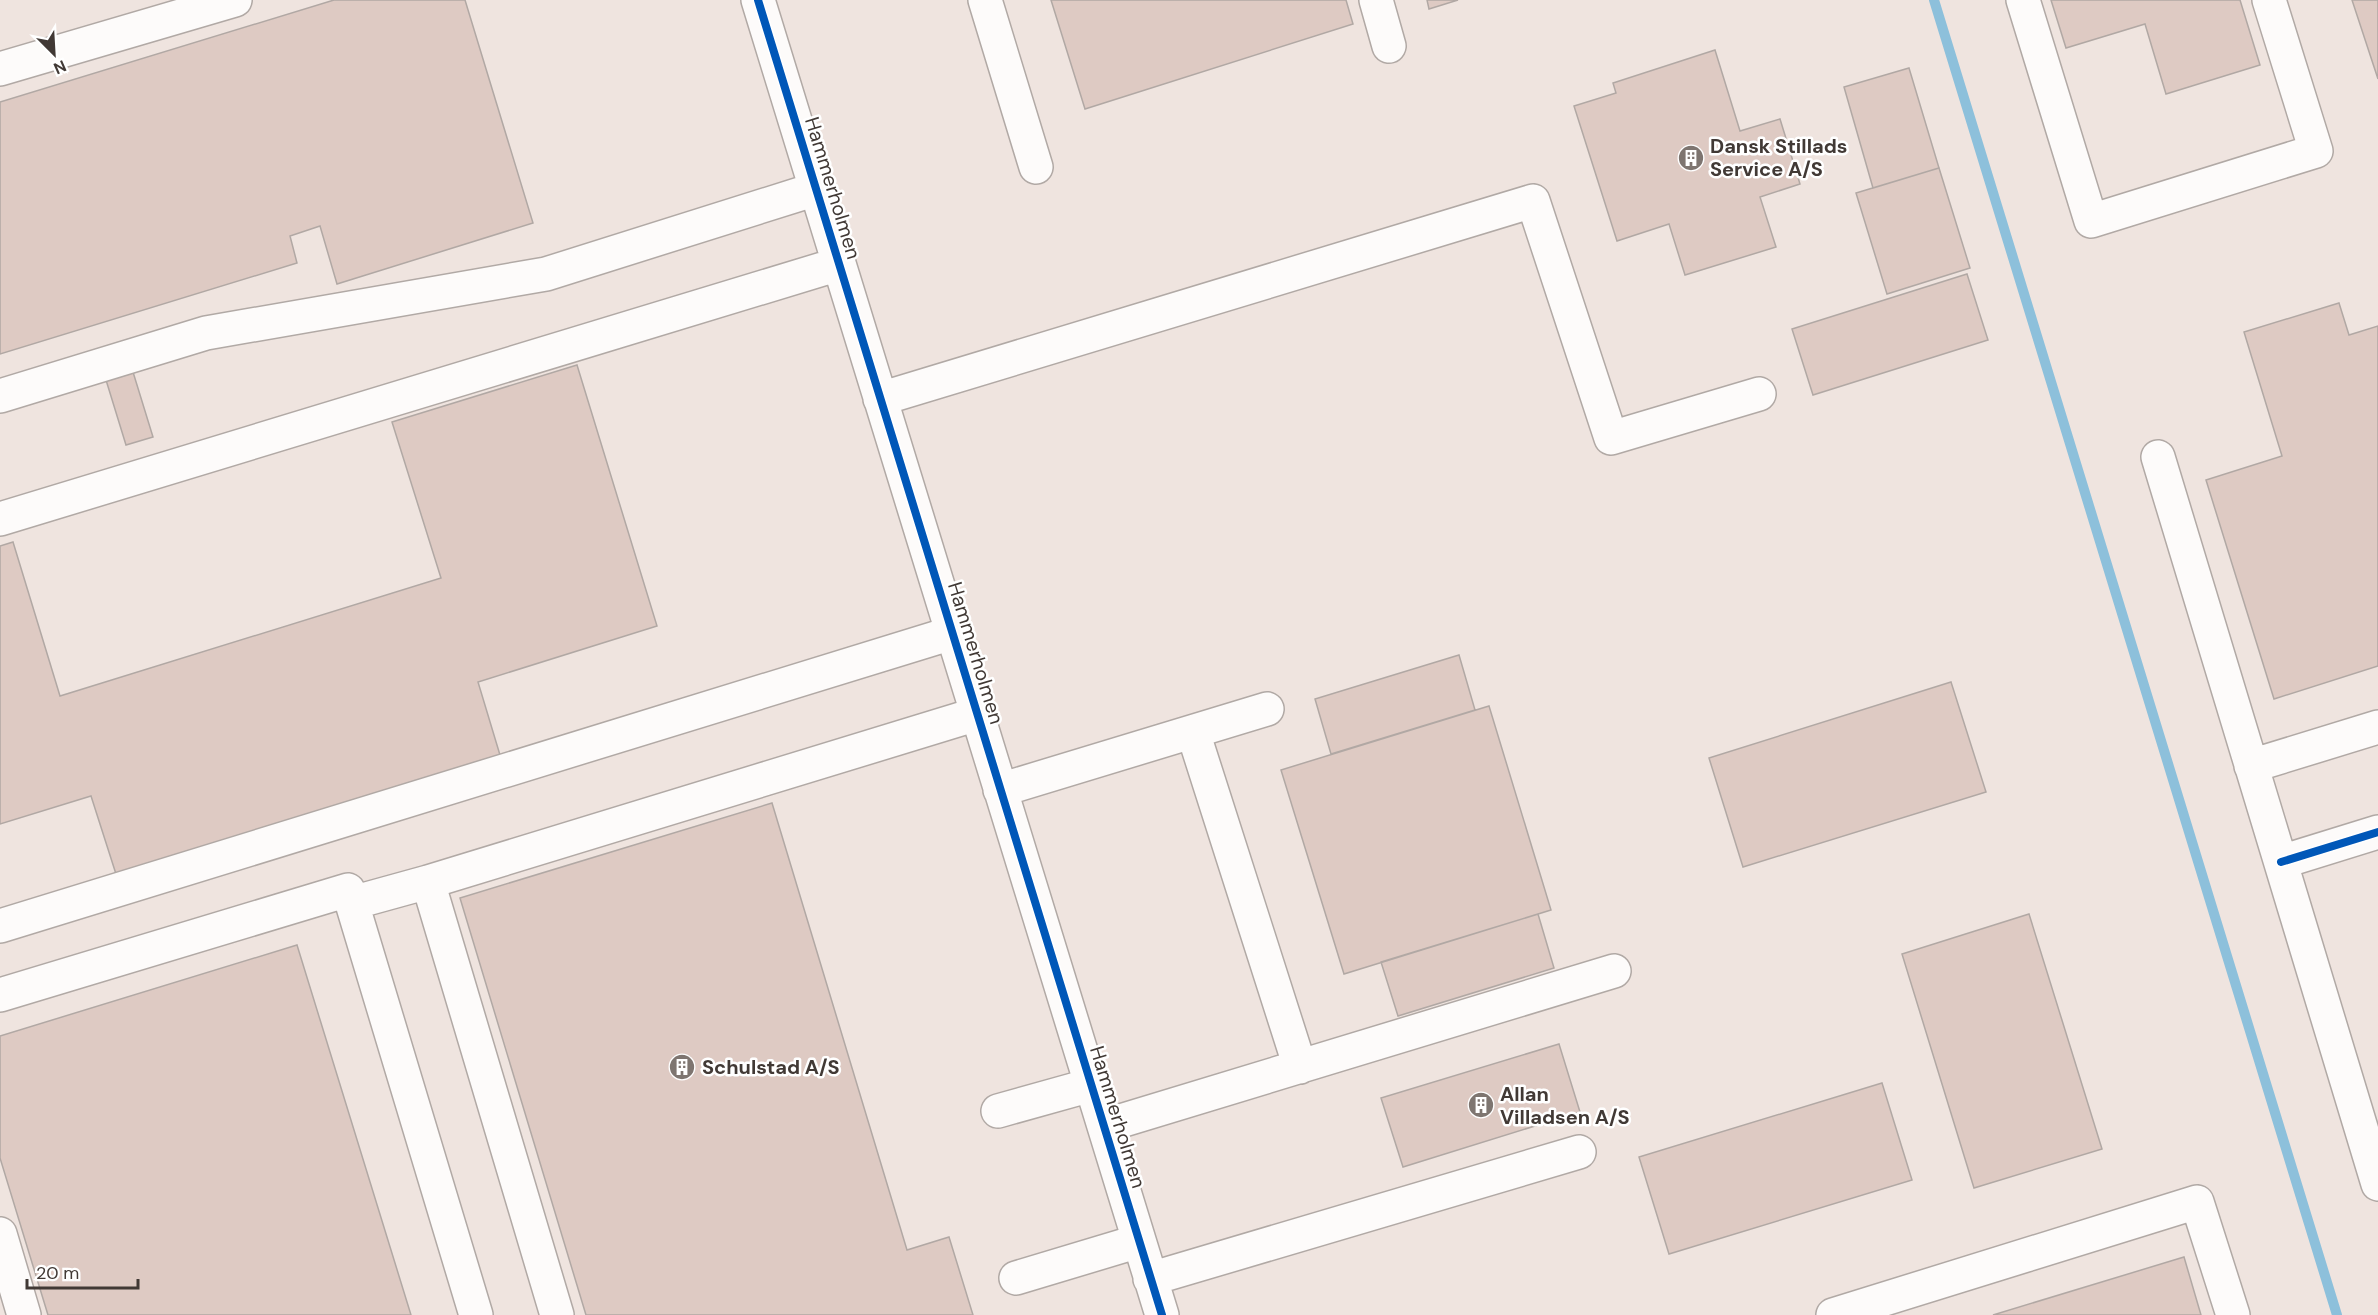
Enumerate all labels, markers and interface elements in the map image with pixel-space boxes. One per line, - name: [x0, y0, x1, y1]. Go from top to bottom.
- north arrow: [24, 24, 84, 84]
- text: N: [50, 55, 69, 79]
- street label: Hammerholmen: [799, 114, 867, 262]
- place label: Dansk Stillads Service A/S: [1710, 133, 1847, 182]
- building icon: Dansk Stillads Service A/S: [1676, 143, 1706, 173]
- street label: Hammerholmen: [942, 579, 1010, 727]
- street label: Hammerholmen: [1084, 1043, 1152, 1191]
- building icon: Schulstad A/S: [667, 1052, 697, 1082]
- place label: Schulstad A/S: [702, 1054, 840, 1080]
- place label: Allan Villadsen A/S: [1500, 1081, 1630, 1130]
- building icon: Allan Villadsen A/S: [1466, 1090, 1496, 1120]
- scale bar: [27, 1252, 138, 1290]
- text: 20 m: [36, 1261, 79, 1285]

